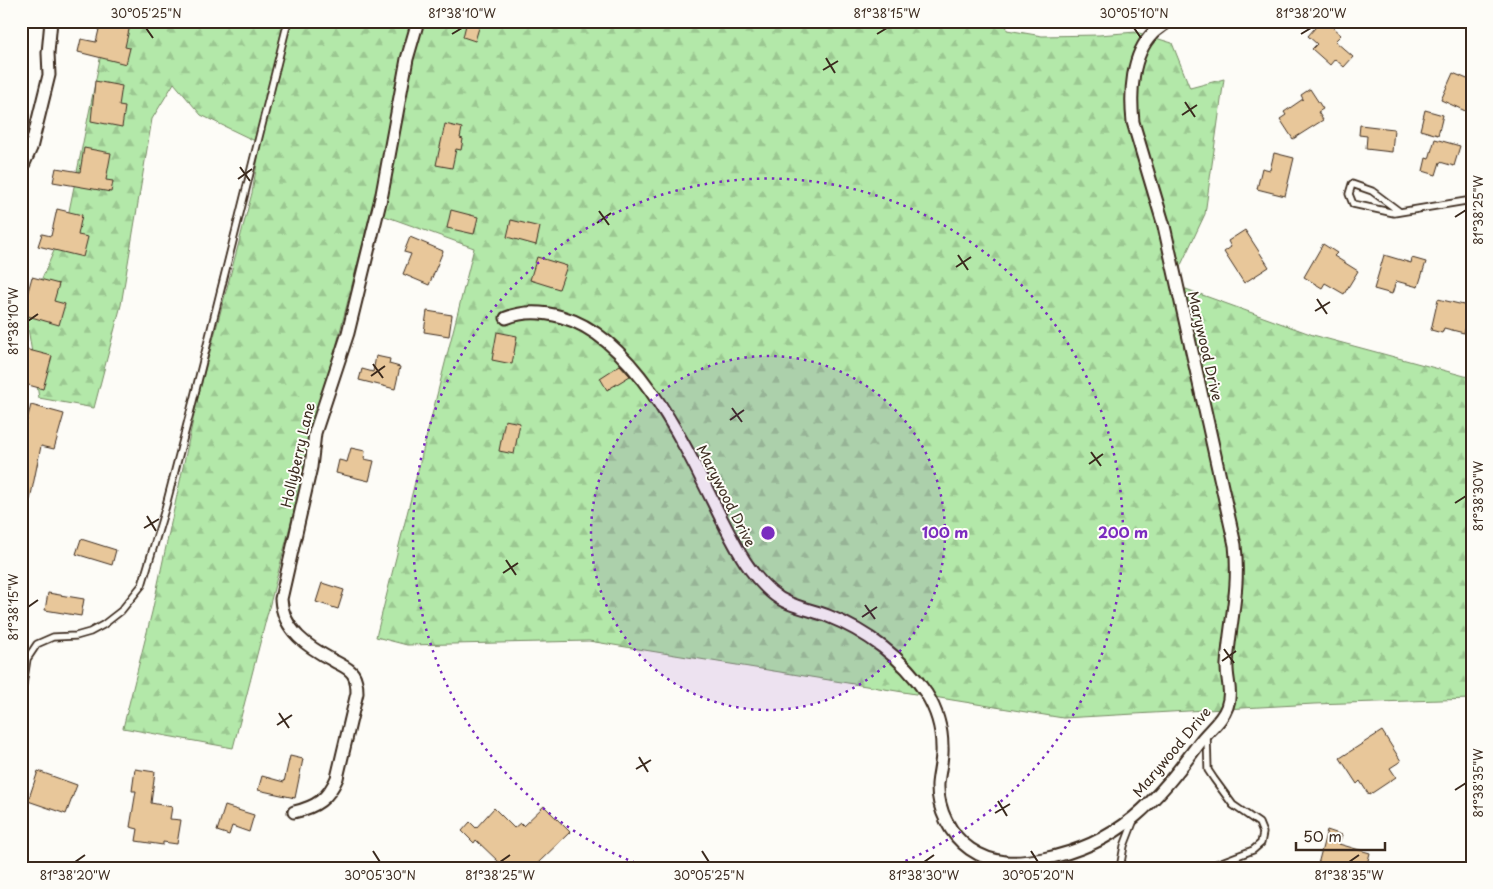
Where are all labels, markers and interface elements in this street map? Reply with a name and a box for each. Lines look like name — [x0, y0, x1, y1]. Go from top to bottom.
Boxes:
text: 30°05'25"N — [110, 4, 182, 22]
text: 81°38'10"W — [428, 4, 497, 22]
text: 81°38'15"W — [854, 4, 921, 22]
text: 30°05'10"N — [1099, 4, 1169, 22]
text: 81°38'20"W — [1276, 4, 1347, 22]
text: 81°38'25"W — [1469, 174, 1487, 245]
text: 81°38'10"W — [4, 286, 22, 355]
street label: Marywood Drive — [1183, 289, 1228, 403]
street label: Hollyberry Lane — [275, 400, 320, 510]
street label: Marywood Drive — [692, 441, 761, 550]
text: 81°38'30"W — [1469, 460, 1487, 531]
text: 100 m — [922, 520, 968, 543]
text: 200 m — [1098, 520, 1148, 543]
centre of rings — [759, 524, 777, 542]
text: 81°38'15"W — [4, 573, 22, 640]
street label: Marywood Drive — [1128, 702, 1216, 801]
text: 81°38'35"W — [1469, 748, 1487, 818]
scale bar — [1296, 819, 1384, 851]
text: 50 m — [1303, 824, 1342, 847]
text: 81°38'20"W — [40, 866, 111, 884]
text: 30°05'30"N — [344, 866, 416, 884]
text: 81°38'25"W — [465, 866, 536, 884]
text: 30°05'25"N — [673, 866, 745, 884]
text: 81°38'30"W — [889, 866, 960, 884]
text: 30°05'20"N — [1002, 866, 1074, 884]
text: 81°38'35"W — [1314, 866, 1384, 884]

